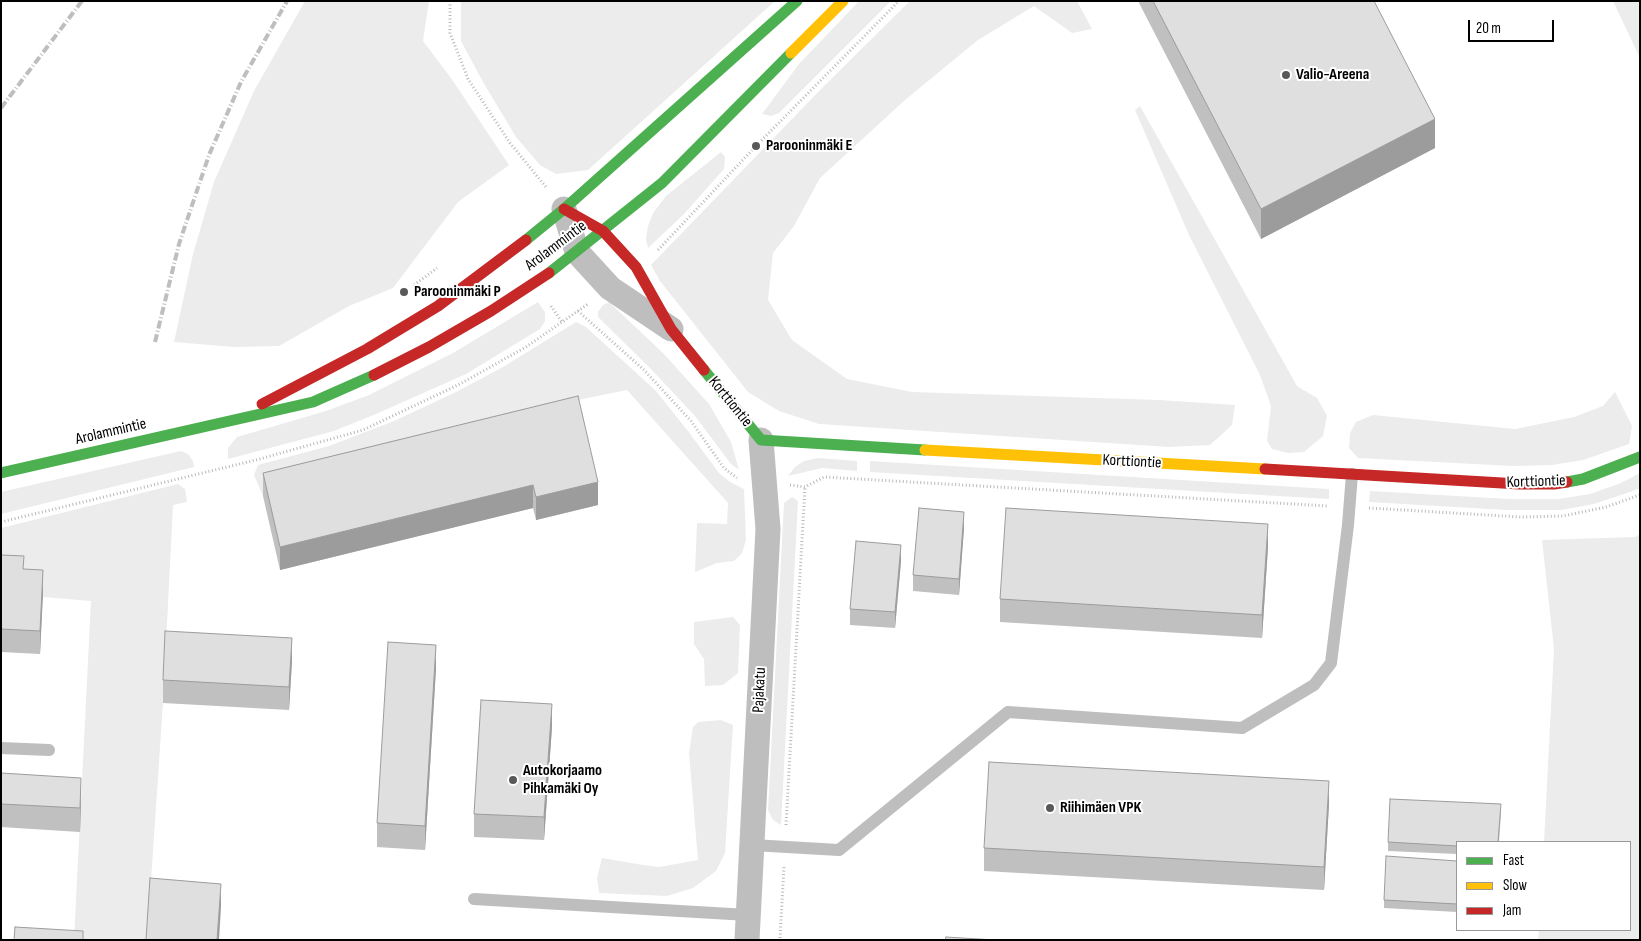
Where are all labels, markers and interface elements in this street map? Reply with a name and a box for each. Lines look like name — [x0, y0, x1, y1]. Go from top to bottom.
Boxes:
scale bar — [1471, 10, 1557, 42]
text: 20 m — [1476, 19, 1501, 38]
place label: Valio-Areena — [1296, 65, 1369, 85]
marker: Valio-Areena — [1280, 69, 1292, 81]
place label: Parooninmäki E — [766, 136, 852, 156]
marker: Parooninmäki E — [750, 140, 762, 152]
street label: Arolammintie — [521, 217, 591, 275]
place label: Parooninmäki P — [414, 282, 501, 302]
marker: Parooninmäki P — [398, 286, 410, 298]
street label: Korttiontie — [704, 373, 756, 431]
street label: Arolammintie — [74, 415, 148, 449]
street label: Korttiontie — [1102, 451, 1162, 473]
street label: Korttiontie — [1506, 471, 1566, 493]
street label: Pajakatu — [749, 667, 771, 713]
place label: Autokorjaamo Pihkamäki Oy — [523, 761, 602, 799]
marker: Autokorjaamo Pihkamäki Oy — [507, 774, 519, 786]
place label: Riihimäen VPK — [1060, 798, 1141, 818]
marker: Riihimäen VPK — [1044, 802, 1056, 814]
legend — [1456, 841, 1631, 931]
text: Fast — [1503, 851, 1524, 870]
text: Slow — [1503, 876, 1527, 895]
text: Jam — [1503, 901, 1521, 920]

